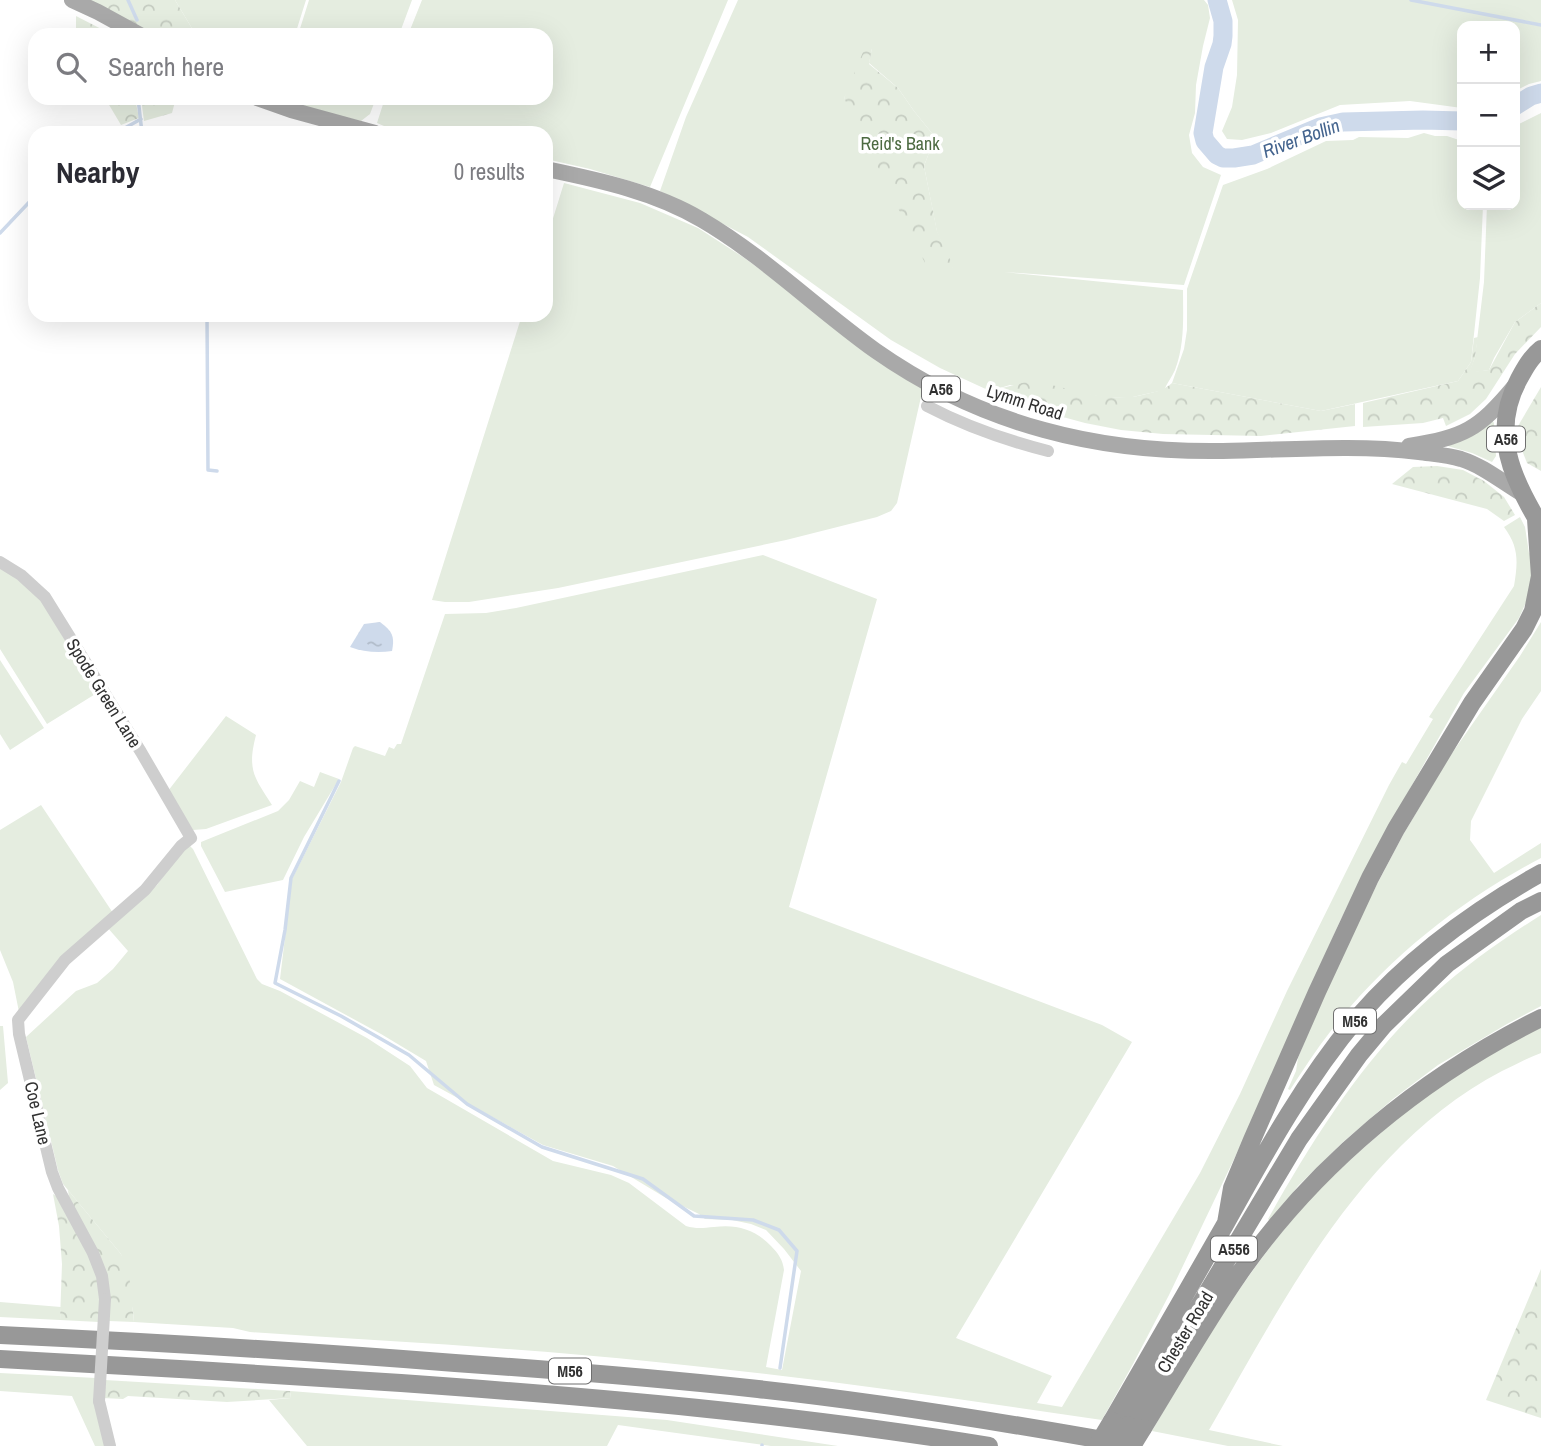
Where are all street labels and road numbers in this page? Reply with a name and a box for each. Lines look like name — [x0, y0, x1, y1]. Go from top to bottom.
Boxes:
road number: A56 — [922, 376, 960, 402]
street label: Lymm Road — [984, 378, 1066, 426]
road number: A56 — [1487, 426, 1525, 452]
street label: Spode Green Lane — [60, 633, 148, 753]
road number: M56 — [1334, 1009, 1376, 1034]
street label: Coe Lane — [19, 1079, 57, 1147]
road number: A556 — [1211, 1236, 1257, 1261]
street label: Chester Road — [1151, 1287, 1219, 1377]
road number: M56 — [549, 1358, 591, 1384]

